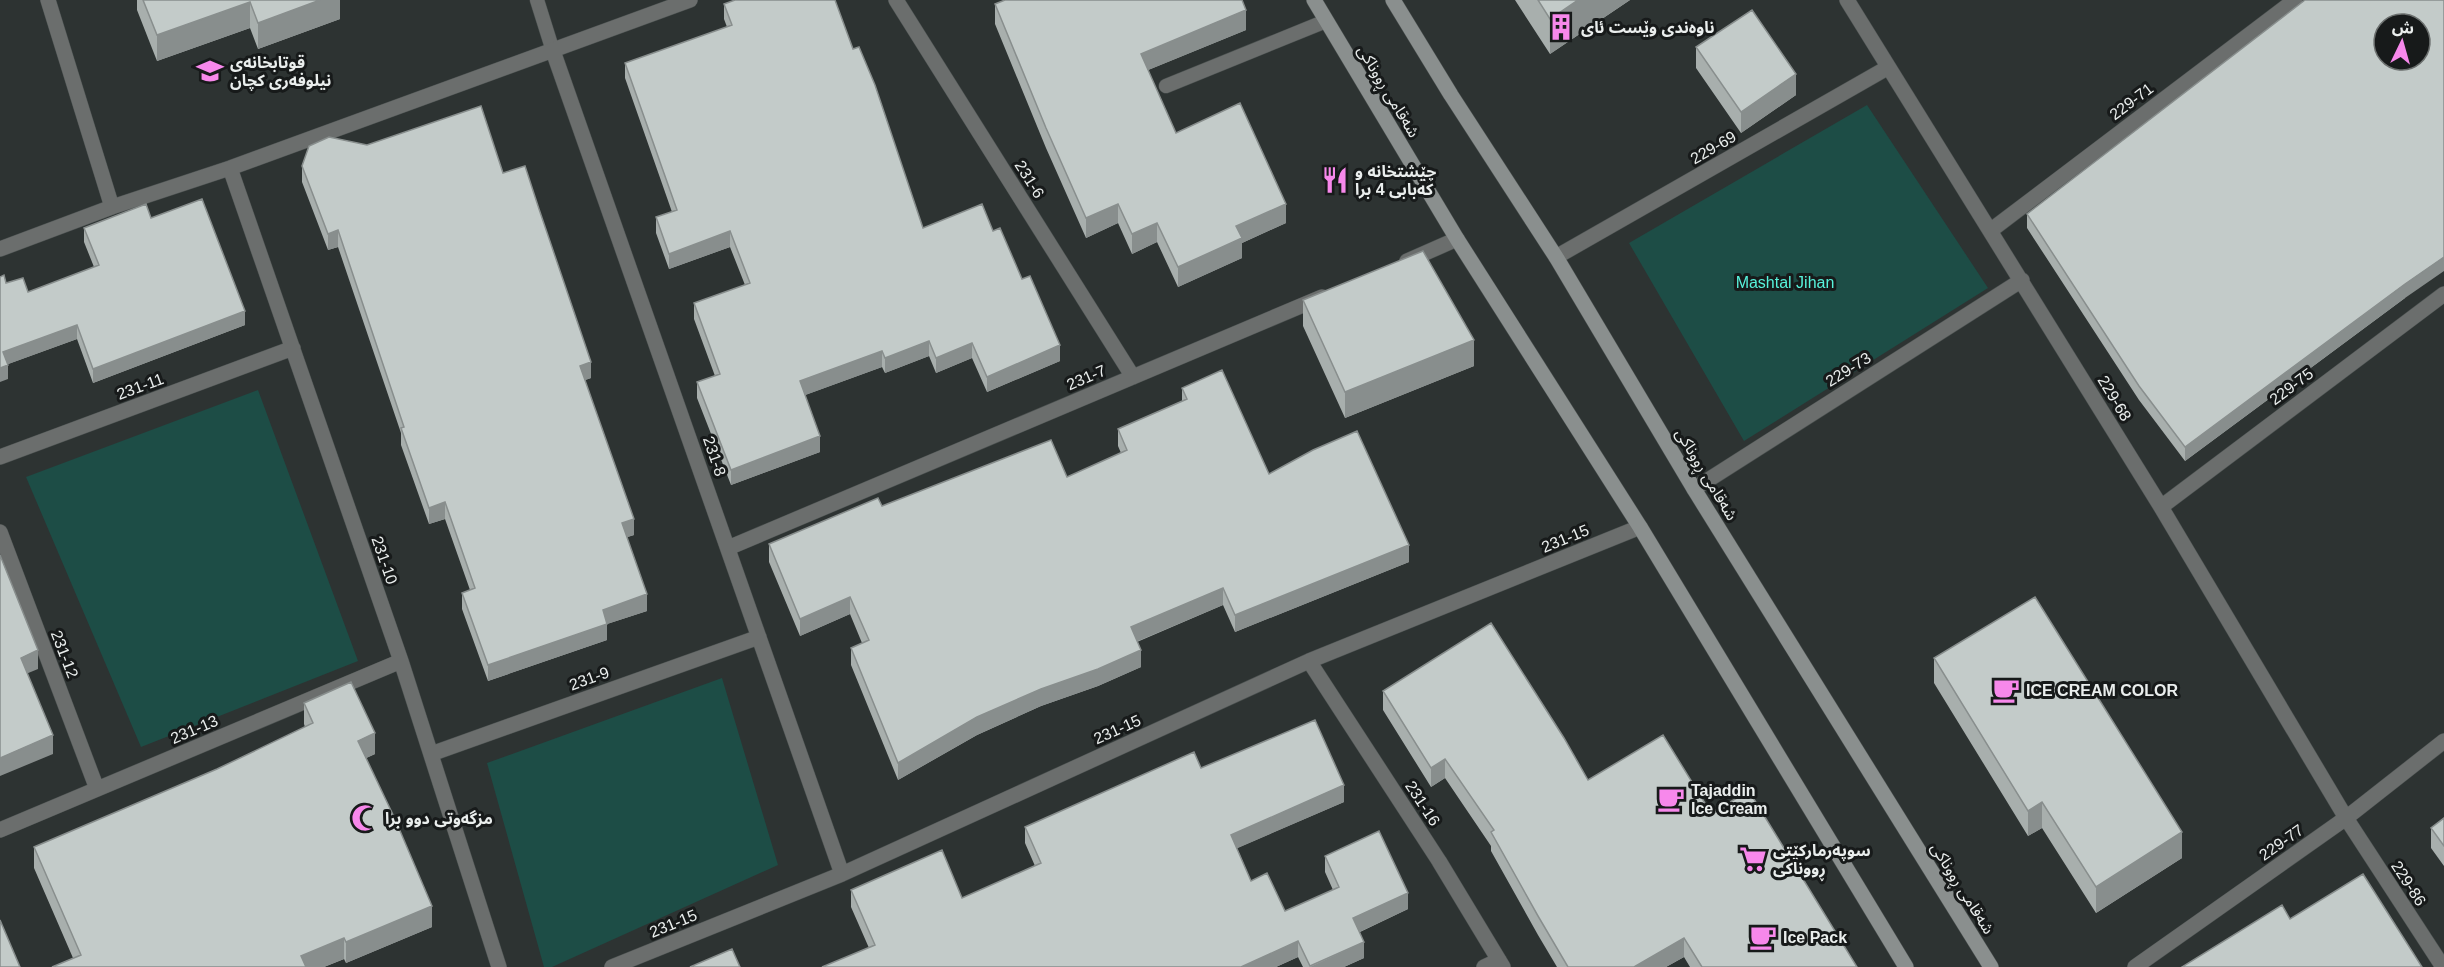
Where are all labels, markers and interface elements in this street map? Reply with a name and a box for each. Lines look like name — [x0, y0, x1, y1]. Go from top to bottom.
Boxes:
building icon: ناوەندی وێست ئای — [1546, 12, 1576, 42]
north arrow — [2372, 12, 2432, 72]
text: ش — [2392, 18, 2415, 38]
place label: ناوەندی وێست ئای — [1581, 19, 1714, 37]
street label: شەقامی ڕووناکی — [1350, 42, 1423, 143]
place label: قوتابخانەی نیلوفەری کچان — [230, 54, 331, 91]
school or university icon: قوتابخانەی نیلوفەری کچان — [195, 56, 225, 86]
street label: 229-71 — [2106, 80, 2156, 123]
street label: 229-69 — [1687, 128, 1739, 167]
street label: 231-6 — [1012, 157, 1048, 201]
place label: چێشتخانە و کەبابی 4 برا — [1355, 163, 1436, 199]
restaurant icon: چێشتخانە و کەبابی 4 برا — [1320, 165, 1350, 195]
park label: Mashtal Jihan — [1736, 274, 1834, 291]
street label: 229-73 — [1823, 349, 1874, 390]
street label: 231-7 — [1064, 362, 1108, 393]
street label: 229-75 — [2266, 365, 2316, 408]
street label: 231-11 — [114, 370, 166, 403]
street label: 229-68 — [2094, 373, 2135, 424]
street label: شەقامی ڕووناکی — [1668, 425, 1741, 526]
street label: 231-8 — [700, 434, 729, 478]
street label: 231-15 — [1539, 521, 1592, 556]
street label: 231-10 — [368, 534, 401, 587]
street label: 231-12 — [48, 628, 81, 681]
street label: 231-9 — [567, 663, 611, 693]
cafe icon: ICE CREAM COLOR — [1991, 675, 2021, 705]
place label: ICE CREAM COLOR — [2026, 682, 2178, 699]
street label: 231-13 — [168, 712, 221, 747]
street label: 231-15 — [1091, 712, 1144, 747]
street label: 231-16 — [1402, 778, 1443, 829]
place label: Tajaddin Ice Cream — [1691, 782, 1768, 817]
cafe icon: Tajaddin Ice Cream — [1656, 784, 1686, 814]
mosque icon: مزگەوتی دوو برا — [350, 803, 380, 833]
place label: مزگەوتی دوو برا — [385, 810, 493, 828]
street label: 229-77 — [2256, 821, 2307, 864]
street label: شەقامی ڕووناکی — [1923, 840, 1997, 940]
place label: سوپەرمارکێتی ڕووناکی — [1773, 842, 1871, 882]
supermarket icon: سوپەرمارکێتی ڕووناکی — [1738, 844, 1768, 874]
street label: 229-86 — [2388, 858, 2429, 909]
street label: 231-15 — [647, 906, 700, 941]
cafe icon: Ice Pack — [1748, 922, 1778, 952]
place label: Ice Pack — [1783, 929, 1847, 946]

